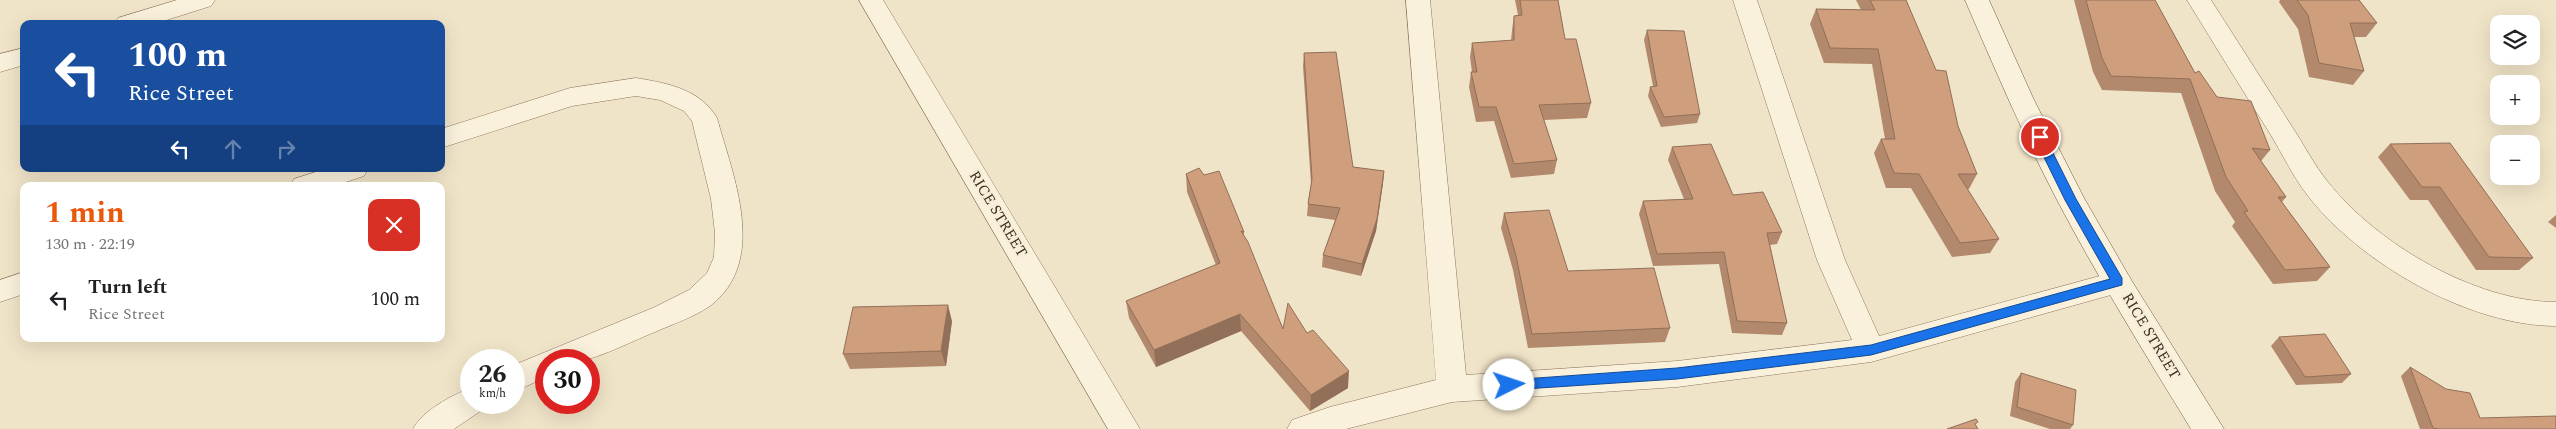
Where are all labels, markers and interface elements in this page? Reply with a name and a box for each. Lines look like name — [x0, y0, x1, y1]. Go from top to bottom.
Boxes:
map controls — [2490, 15, 2540, 185]
button: layers — [2490, 15, 2540, 65]
text: 100 m — [128, 29, 227, 82]
icon: left — [45, 40, 110, 105]
button: + — [2490, 75, 2540, 125]
text: Rice Street — [128, 77, 234, 110]
pin — [2019, 116, 2061, 158]
icon: arrive — [2026, 123, 2054, 151]
icon: left — [166, 135, 194, 163]
icon: ahead — [219, 135, 247, 163]
icon: right — [272, 135, 300, 163]
button: − — [2490, 135, 2540, 185]
street label: RICE STREET — [963, 166, 1033, 262]
text: 1 min — [45, 190, 125, 236]
button: close — [368, 199, 420, 251]
text: 130 m · 22:19 — [45, 232, 135, 256]
text: Turn left — [88, 273, 167, 302]
text: 100 m — [370, 285, 420, 314]
icon: left — [45, 286, 73, 314]
street label: RICE STREET — [2116, 288, 2186, 384]
text: Rice Street — [88, 302, 165, 326]
speed limit sign: 30 — [535, 349, 600, 414]
text: 26 — [478, 356, 507, 394]
position arrow — [1482, 358, 1534, 410]
text: km/h — [479, 384, 506, 403]

